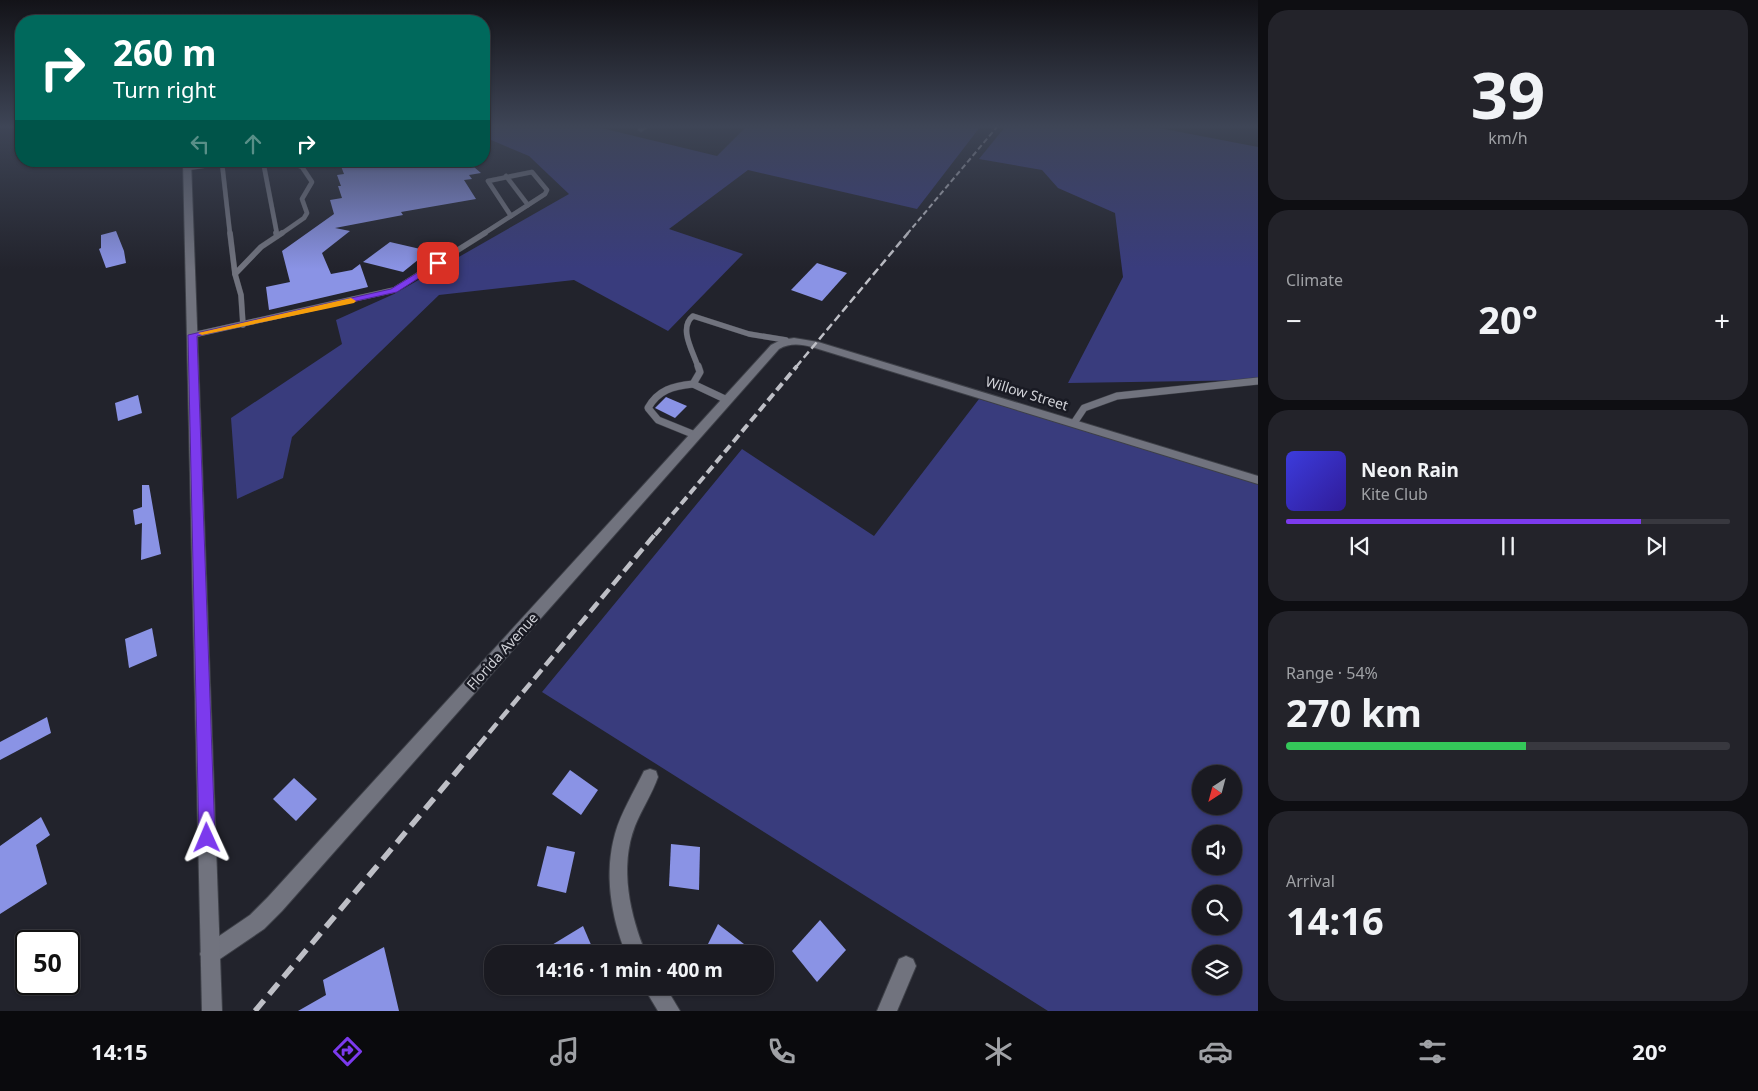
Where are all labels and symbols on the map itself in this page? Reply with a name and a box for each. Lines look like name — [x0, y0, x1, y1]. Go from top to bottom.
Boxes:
pin — [417, 242, 459, 284]
street label: Willow Street — [983, 371, 1071, 415]
street label: Florida Avenue — [462, 608, 542, 694]
north arrow — [1192, 765, 1242, 815]
position arrow — [180, 811, 232, 863]
speed limit sign: 50 — [15, 930, 80, 995]

